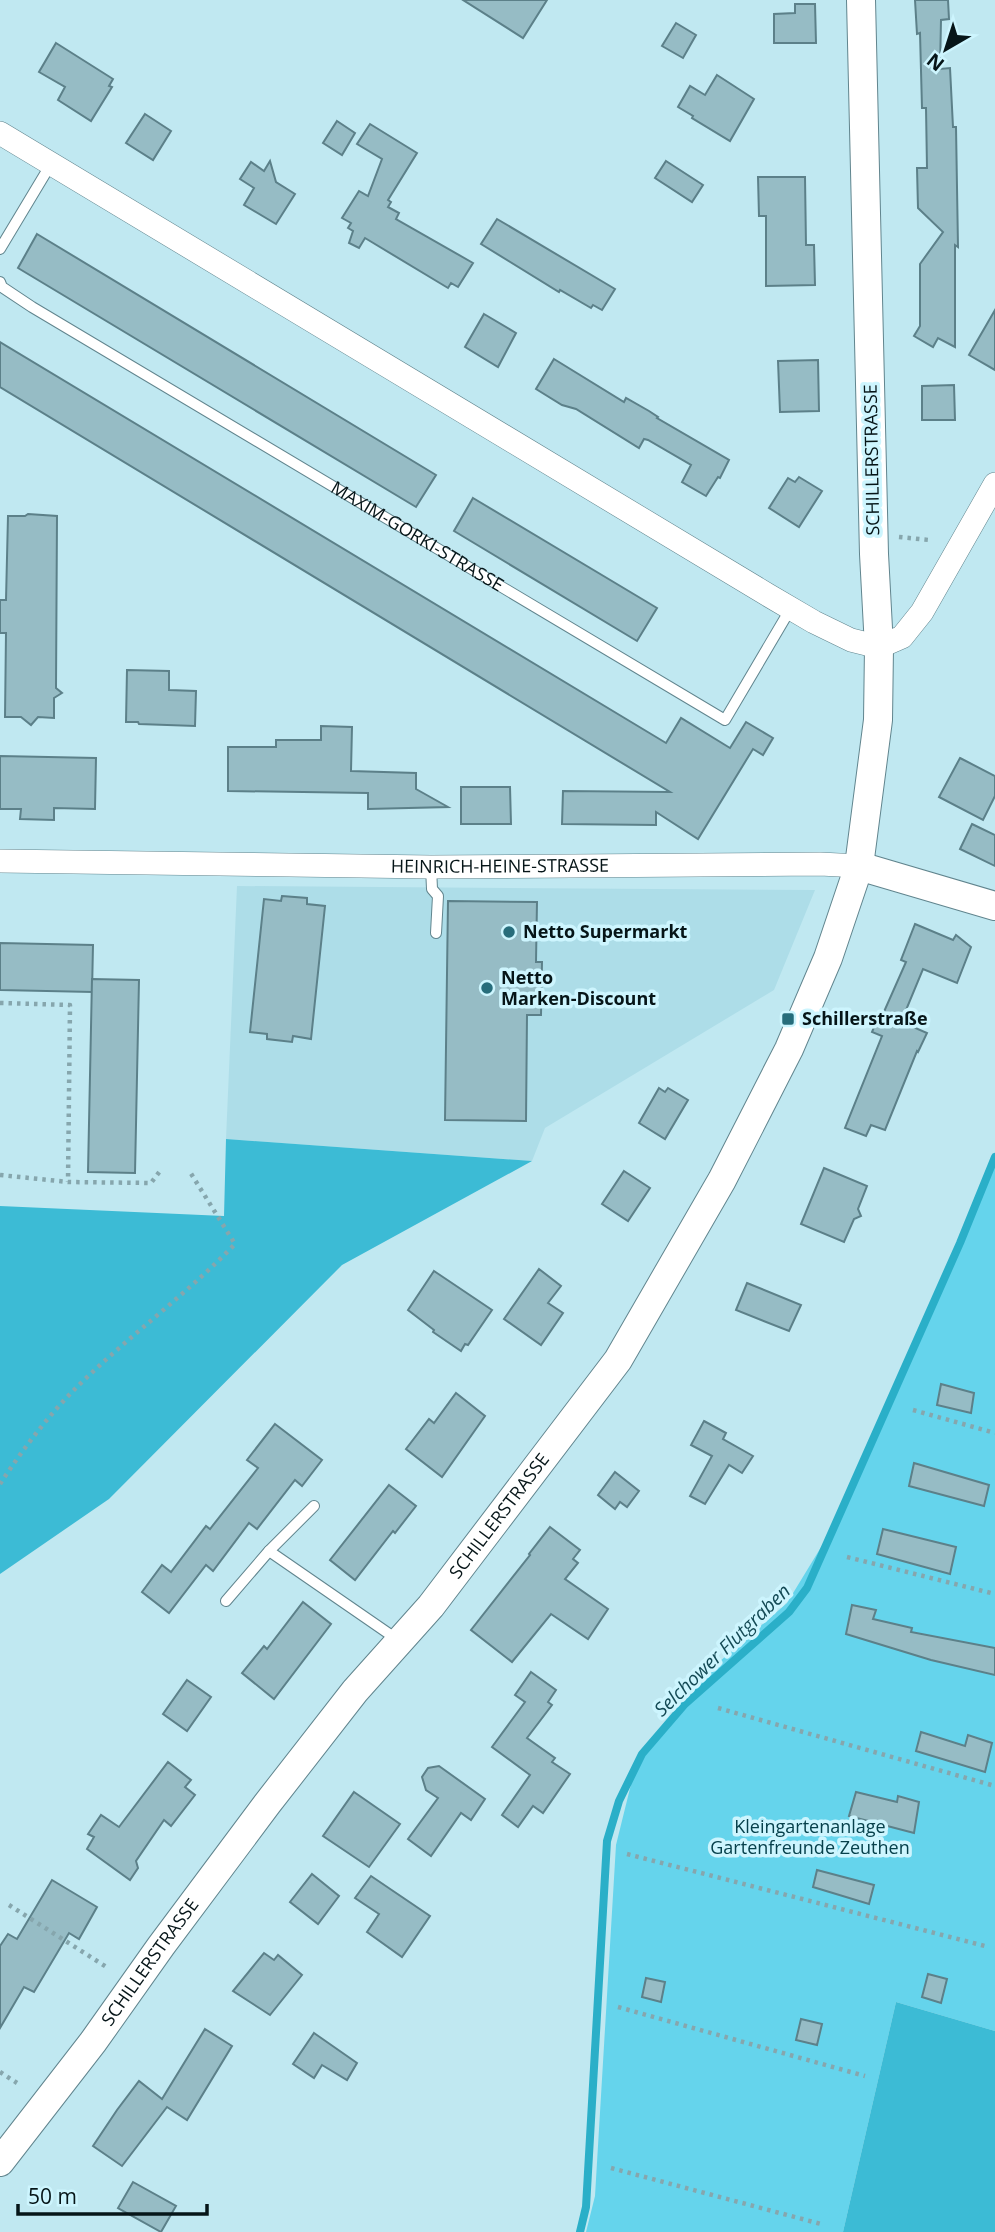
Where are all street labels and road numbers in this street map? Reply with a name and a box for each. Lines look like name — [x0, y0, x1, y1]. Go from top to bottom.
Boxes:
street label: SCHILLERSTRASSE — [858, 384, 884, 536]
street label: MAXIM-GORKI-STRASSE — [327, 475, 509, 597]
street label: HEINRICH-HEINE-STRASSE — [391, 853, 609, 878]
street label: SCHILLERSTRASSE — [443, 1448, 554, 1583]
street label: SCHILLERSTRASSE — [95, 1893, 203, 2030]

